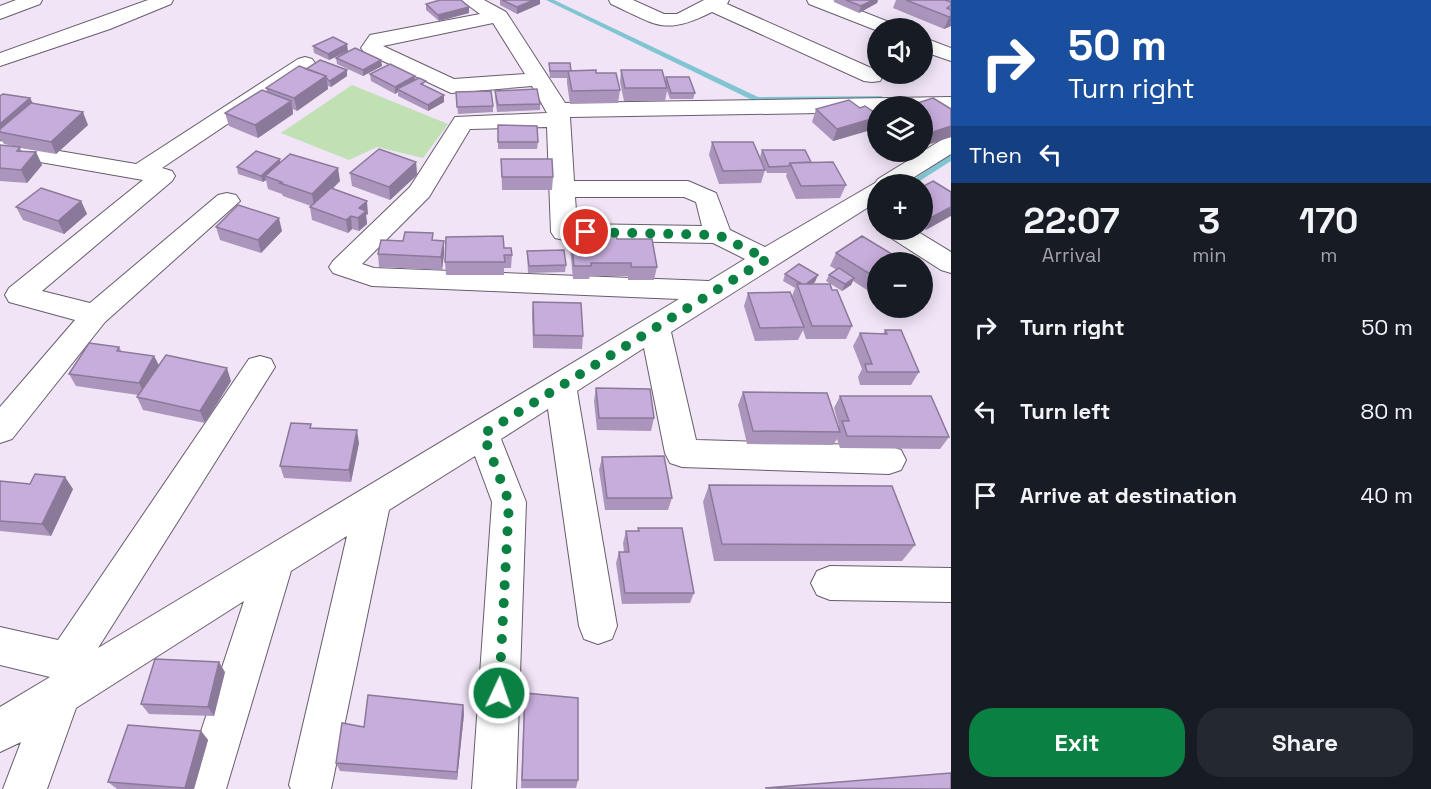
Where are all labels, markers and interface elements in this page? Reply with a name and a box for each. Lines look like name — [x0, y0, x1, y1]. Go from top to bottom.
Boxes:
map controls — [867, 18, 933, 318]
button: sound — [867, 18, 933, 84]
text: 50 m — [1068, 19, 1167, 72]
icon: right — [969, 24, 1047, 102]
text: Turn right — [1068, 71, 1195, 106]
button: layers — [867, 96, 933, 162]
icon: left — [1034, 138, 1067, 171]
text: Then — [969, 141, 1022, 169]
button: + — [867, 174, 933, 240]
text: 22:07 — [1024, 198, 1120, 244]
text: 3 — [1198, 198, 1220, 244]
text: 170 — [1299, 198, 1358, 244]
pin — [560, 206, 611, 257]
icon: arrive — [569, 215, 602, 248]
text: Arrival — [1042, 242, 1101, 268]
text: min — [1192, 242, 1227, 268]
text: m — [1320, 242, 1337, 268]
button: − — [867, 252, 933, 318]
icon: right — [969, 311, 1002, 344]
text: Turn right — [1020, 313, 1125, 341]
text: 50 m — [1361, 313, 1413, 341]
icon: left — [969, 395, 1002, 428]
text: Turn left — [1020, 397, 1110, 425]
text: 80 m — [1361, 397, 1413, 425]
icon: arrive — [969, 479, 1002, 512]
text: Arrive at destination — [1020, 481, 1237, 509]
text: 40 m — [1361, 481, 1413, 509]
position arrow — [467, 661, 531, 725]
button: Exit — [969, 708, 1185, 777]
button: Share — [1197, 708, 1413, 777]

